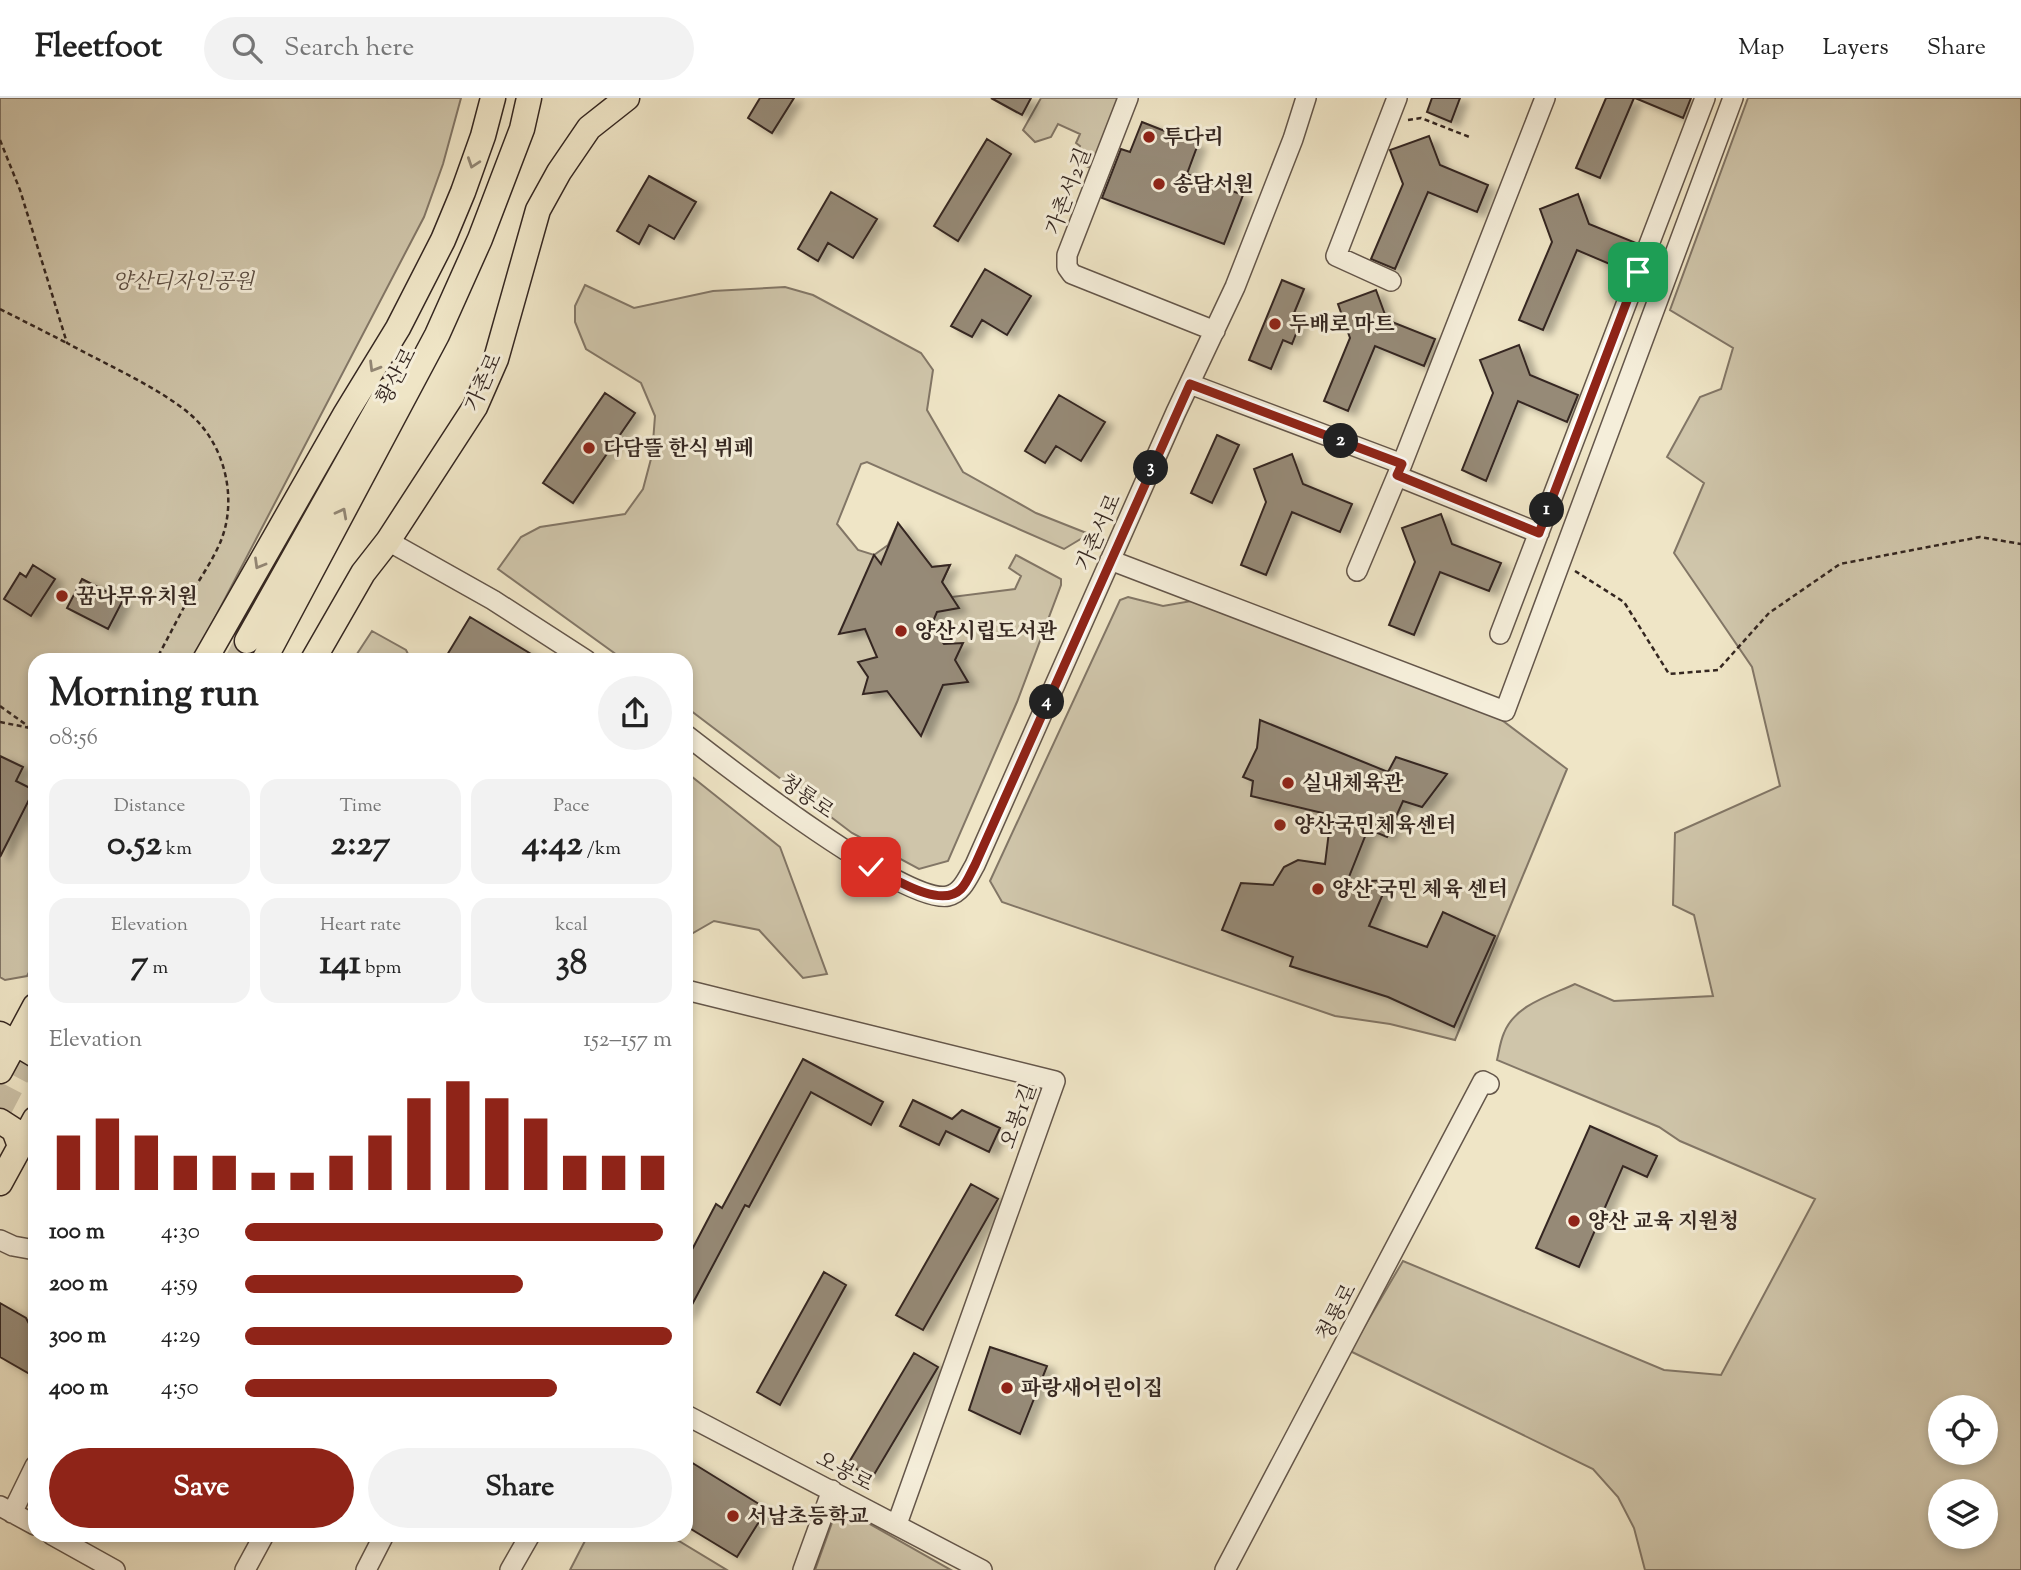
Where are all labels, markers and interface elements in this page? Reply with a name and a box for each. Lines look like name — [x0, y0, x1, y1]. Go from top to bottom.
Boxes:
search box — [204, 17, 694, 80]
text: Fleetfoot — [35, 24, 162, 72]
icon: search — [228, 29, 266, 67]
text: Search here — [284, 30, 414, 67]
text: Map — [1738, 31, 1784, 65]
text: Layers — [1822, 31, 1889, 65]
text: Share — [1927, 31, 1986, 65]
place label: 투다리 — [1163, 124, 1224, 154]
marker: 투다리 — [1141, 129, 1157, 145]
street label: 가촌서2길 — [1040, 144, 1100, 240]
one-way arrow — [467, 157, 481, 169]
place label: 송담서원 — [1173, 171, 1254, 201]
marker: 송담서원 — [1151, 176, 1167, 192]
pin — [1608, 242, 1668, 302]
icon: arrive — [1619, 253, 1657, 291]
park label: 양산디자인공원 — [112, 268, 256, 298]
place label: 두배로 마트 — [1289, 311, 1395, 341]
marker: 두배로 마트 — [1267, 316, 1283, 332]
street label: 황산로 — [370, 343, 425, 411]
street label: 가촌로 — [459, 349, 511, 417]
one-way arrow — [369, 360, 382, 373]
pin: 2 — [1324, 424, 1358, 458]
text: 2 — [1336, 427, 1345, 454]
place label: 다담뜰 한식 뷔페 — [603, 435, 754, 465]
marker: 다담뜰 한식 뷔페 — [581, 440, 597, 456]
pin: 3 — [1134, 450, 1168, 486]
text: 3 — [1147, 454, 1154, 481]
street label: 가촌서로 — [1070, 490, 1130, 576]
pin: 1 — [1530, 492, 1564, 528]
text: 1 — [1543, 496, 1550, 523]
one-way arrow — [334, 508, 347, 520]
one-way arrow — [254, 556, 267, 569]
place label: 꿈나무유치원 — [76, 583, 198, 613]
marker: 꿈나무유치원 — [54, 588, 70, 604]
place label: 양산시립도서관 — [915, 618, 1058, 648]
marker: 양산시립도서관 — [893, 623, 909, 639]
text: Morning run — [49, 669, 259, 723]
button: share — [598, 676, 672, 750]
pin: 4 — [1030, 684, 1064, 720]
text: 4 — [1042, 688, 1051, 715]
text: 08:56 — [49, 722, 98, 755]
street label: 청룡로 — [772, 768, 839, 827]
place label: 실내체육관 — [1302, 770, 1404, 800]
marker: 실내체육관 — [1280, 775, 1296, 791]
text: Distance — [114, 793, 185, 820]
text: Time — [339, 793, 382, 820]
text: Pace — [553, 793, 590, 820]
place label: 양산국민체육센터 — [1294, 812, 1456, 842]
marker: 양산국민체육센터 — [1272, 817, 1288, 833]
text: 0.52 — [107, 820, 162, 871]
text: 2:27 — [331, 820, 390, 871]
text: 4:42 — [522, 820, 583, 871]
text: km — [162, 836, 192, 863]
text: /km — [583, 836, 621, 863]
pin — [841, 837, 901, 897]
icon: check — [852, 848, 890, 886]
place label: 양산 국민 체육 센터 — [1332, 876, 1508, 906]
marker: 양산 국민 체육 센터 — [1310, 881, 1326, 897]
text: Elevation — [111, 912, 188, 939]
text: Heart rate — [320, 912, 401, 939]
text: kcal — [555, 912, 588, 939]
text: 7 — [131, 939, 148, 990]
text: 141 — [320, 939, 361, 990]
text: 38 — [556, 939, 587, 990]
text: m — [148, 955, 168, 982]
text: bpm — [361, 955, 401, 982]
text: Elevation — [49, 1024, 142, 1057]
text: 152–157 m — [583, 1024, 672, 1057]
street label: 오봉1길 — [994, 1080, 1046, 1154]
place label: 양산 교육 지원청 — [1588, 1208, 1739, 1238]
marker: 양산 교육 지원청 — [1566, 1213, 1582, 1229]
text: 100 m — [49, 1216, 105, 1249]
text: 4:30 — [161, 1216, 200, 1249]
text: 200 m — [49, 1268, 108, 1301]
text: 4:59 — [161, 1268, 198, 1301]
street label: 청룡로 — [1310, 1279, 1365, 1347]
text: 300 m — [49, 1320, 106, 1353]
text: 4:29 — [161, 1320, 201, 1353]
text: 400 m — [49, 1372, 109, 1405]
text: 4:50 — [161, 1372, 199, 1405]
place label: 파랑새어린이집 — [1021, 1375, 1163, 1405]
marker: 파랑새어린이집 — [999, 1380, 1015, 1396]
map controls — [1928, 1395, 1998, 1549]
button: locate — [1928, 1395, 1998, 1465]
street label: 오봉로 — [810, 1445, 878, 1500]
button: Save — [49, 1448, 354, 1528]
button: Share — [368, 1448, 672, 1528]
button: layers — [1928, 1479, 1998, 1549]
place label: 서남초등학교 — [747, 1503, 869, 1533]
marker: 서남초등학교 — [725, 1508, 741, 1524]

